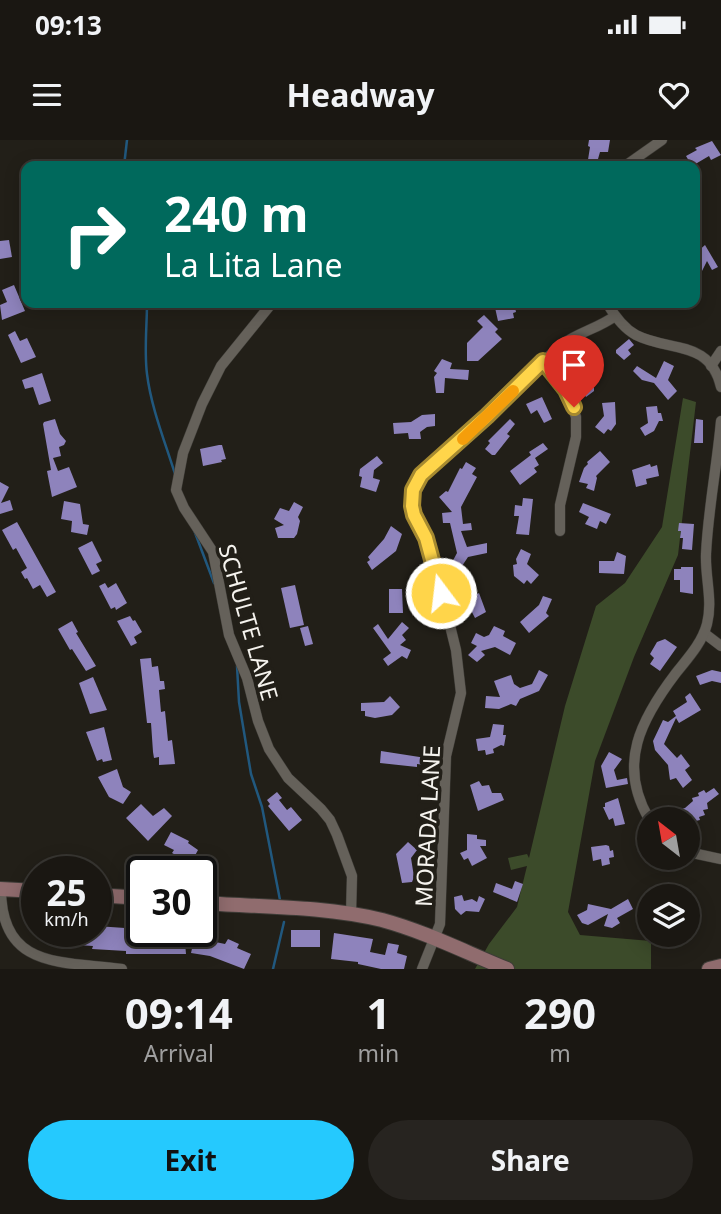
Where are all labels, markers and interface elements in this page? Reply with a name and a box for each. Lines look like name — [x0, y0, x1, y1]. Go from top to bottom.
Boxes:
text: 09:13 — [35, 7, 102, 43]
text: Headway — [287, 73, 434, 116]
icon: menu — [28, 76, 66, 114]
icon: heart — [655, 76, 693, 114]
text: 240 m — [164, 180, 309, 246]
icon: right — [49, 189, 140, 280]
text: La Lita Lane — [164, 243, 342, 286]
pin — [544, 335, 604, 407]
icon: arrive — [555, 346, 593, 384]
street label: SCHULTE LANE — [211, 540, 287, 704]
position arrow — [404, 556, 478, 630]
street label: MORADA LANE — [407, 744, 447, 908]
north arrow — [637, 807, 700, 870]
map controls — [637, 807, 700, 947]
speed limit sign: 30 — [126, 856, 217, 947]
text: 25 — [46, 869, 87, 916]
button: layers — [637, 884, 700, 947]
text: km/h — [44, 907, 89, 931]
text: 09:14 — [125, 984, 233, 1041]
text: 1 — [366, 984, 390, 1041]
text: 290 — [524, 984, 596, 1041]
text: Arrival — [144, 1037, 214, 1069]
text: min — [358, 1037, 399, 1069]
text: m — [549, 1037, 571, 1069]
button: Exit — [28, 1120, 354, 1200]
button: Share — [368, 1120, 693, 1200]

